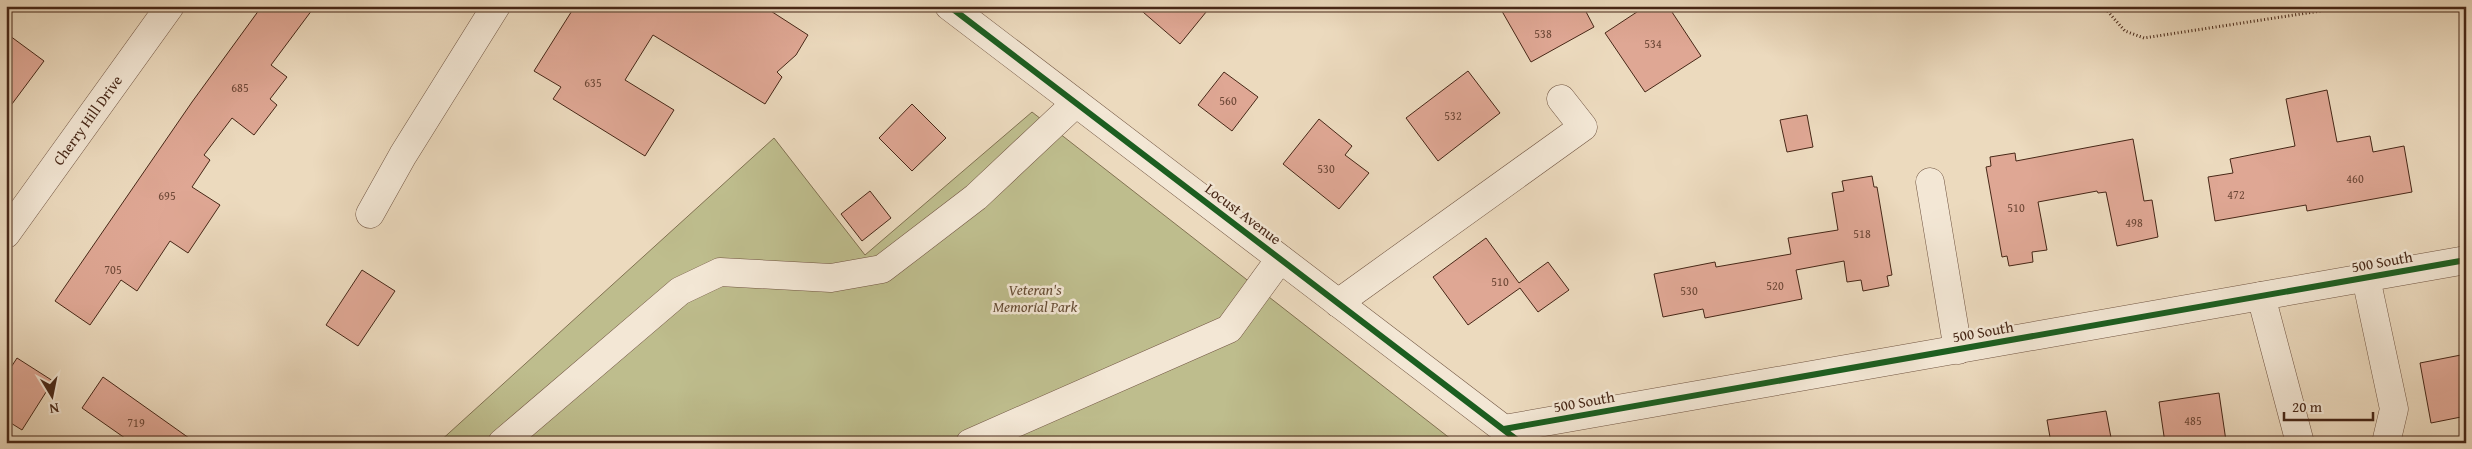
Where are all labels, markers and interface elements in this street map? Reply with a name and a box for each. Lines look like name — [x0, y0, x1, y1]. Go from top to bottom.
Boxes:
house number: 538 — [1534, 25, 1552, 42]
house number: 534 — [1644, 35, 1662, 52]
street label: Cherry Hill Drive — [48, 71, 127, 169]
house number: 635 — [584, 74, 602, 91]
house number: 685 — [231, 79, 249, 96]
house number: 560 — [1219, 92, 1237, 109]
house number: 532 — [1444, 107, 1462, 124]
house number: 530 — [1317, 160, 1335, 177]
house number: 460 — [2346, 170, 2364, 187]
street label: Locust Avenue — [1201, 178, 1286, 249]
house number: 472 — [2227, 186, 2245, 203]
house number: 695 — [158, 187, 176, 204]
house number: 510 — [2007, 199, 2025, 216]
house number: 498 — [2125, 214, 2143, 231]
house number: 518 — [1853, 225, 1871, 242]
street label: 500 South — [2350, 246, 2415, 277]
house number: 705 — [104, 261, 122, 278]
house number: 510 — [1491, 273, 1509, 290]
house number: 520 — [1766, 277, 1784, 294]
park label: Veteran's Memorial Park — [993, 279, 1077, 317]
house number: 530 — [1680, 282, 1698, 299]
street label: 500 South — [1951, 316, 2016, 347]
north arrow — [28, 372, 78, 422]
street label: 500 South — [1552, 386, 1617, 417]
scale bar — [2284, 389, 2373, 421]
text: 20 m — [2292, 396, 2323, 417]
text: N — [47, 398, 61, 420]
house number: 485 — [2184, 412, 2202, 429]
house number: 719 — [127, 414, 145, 431]

